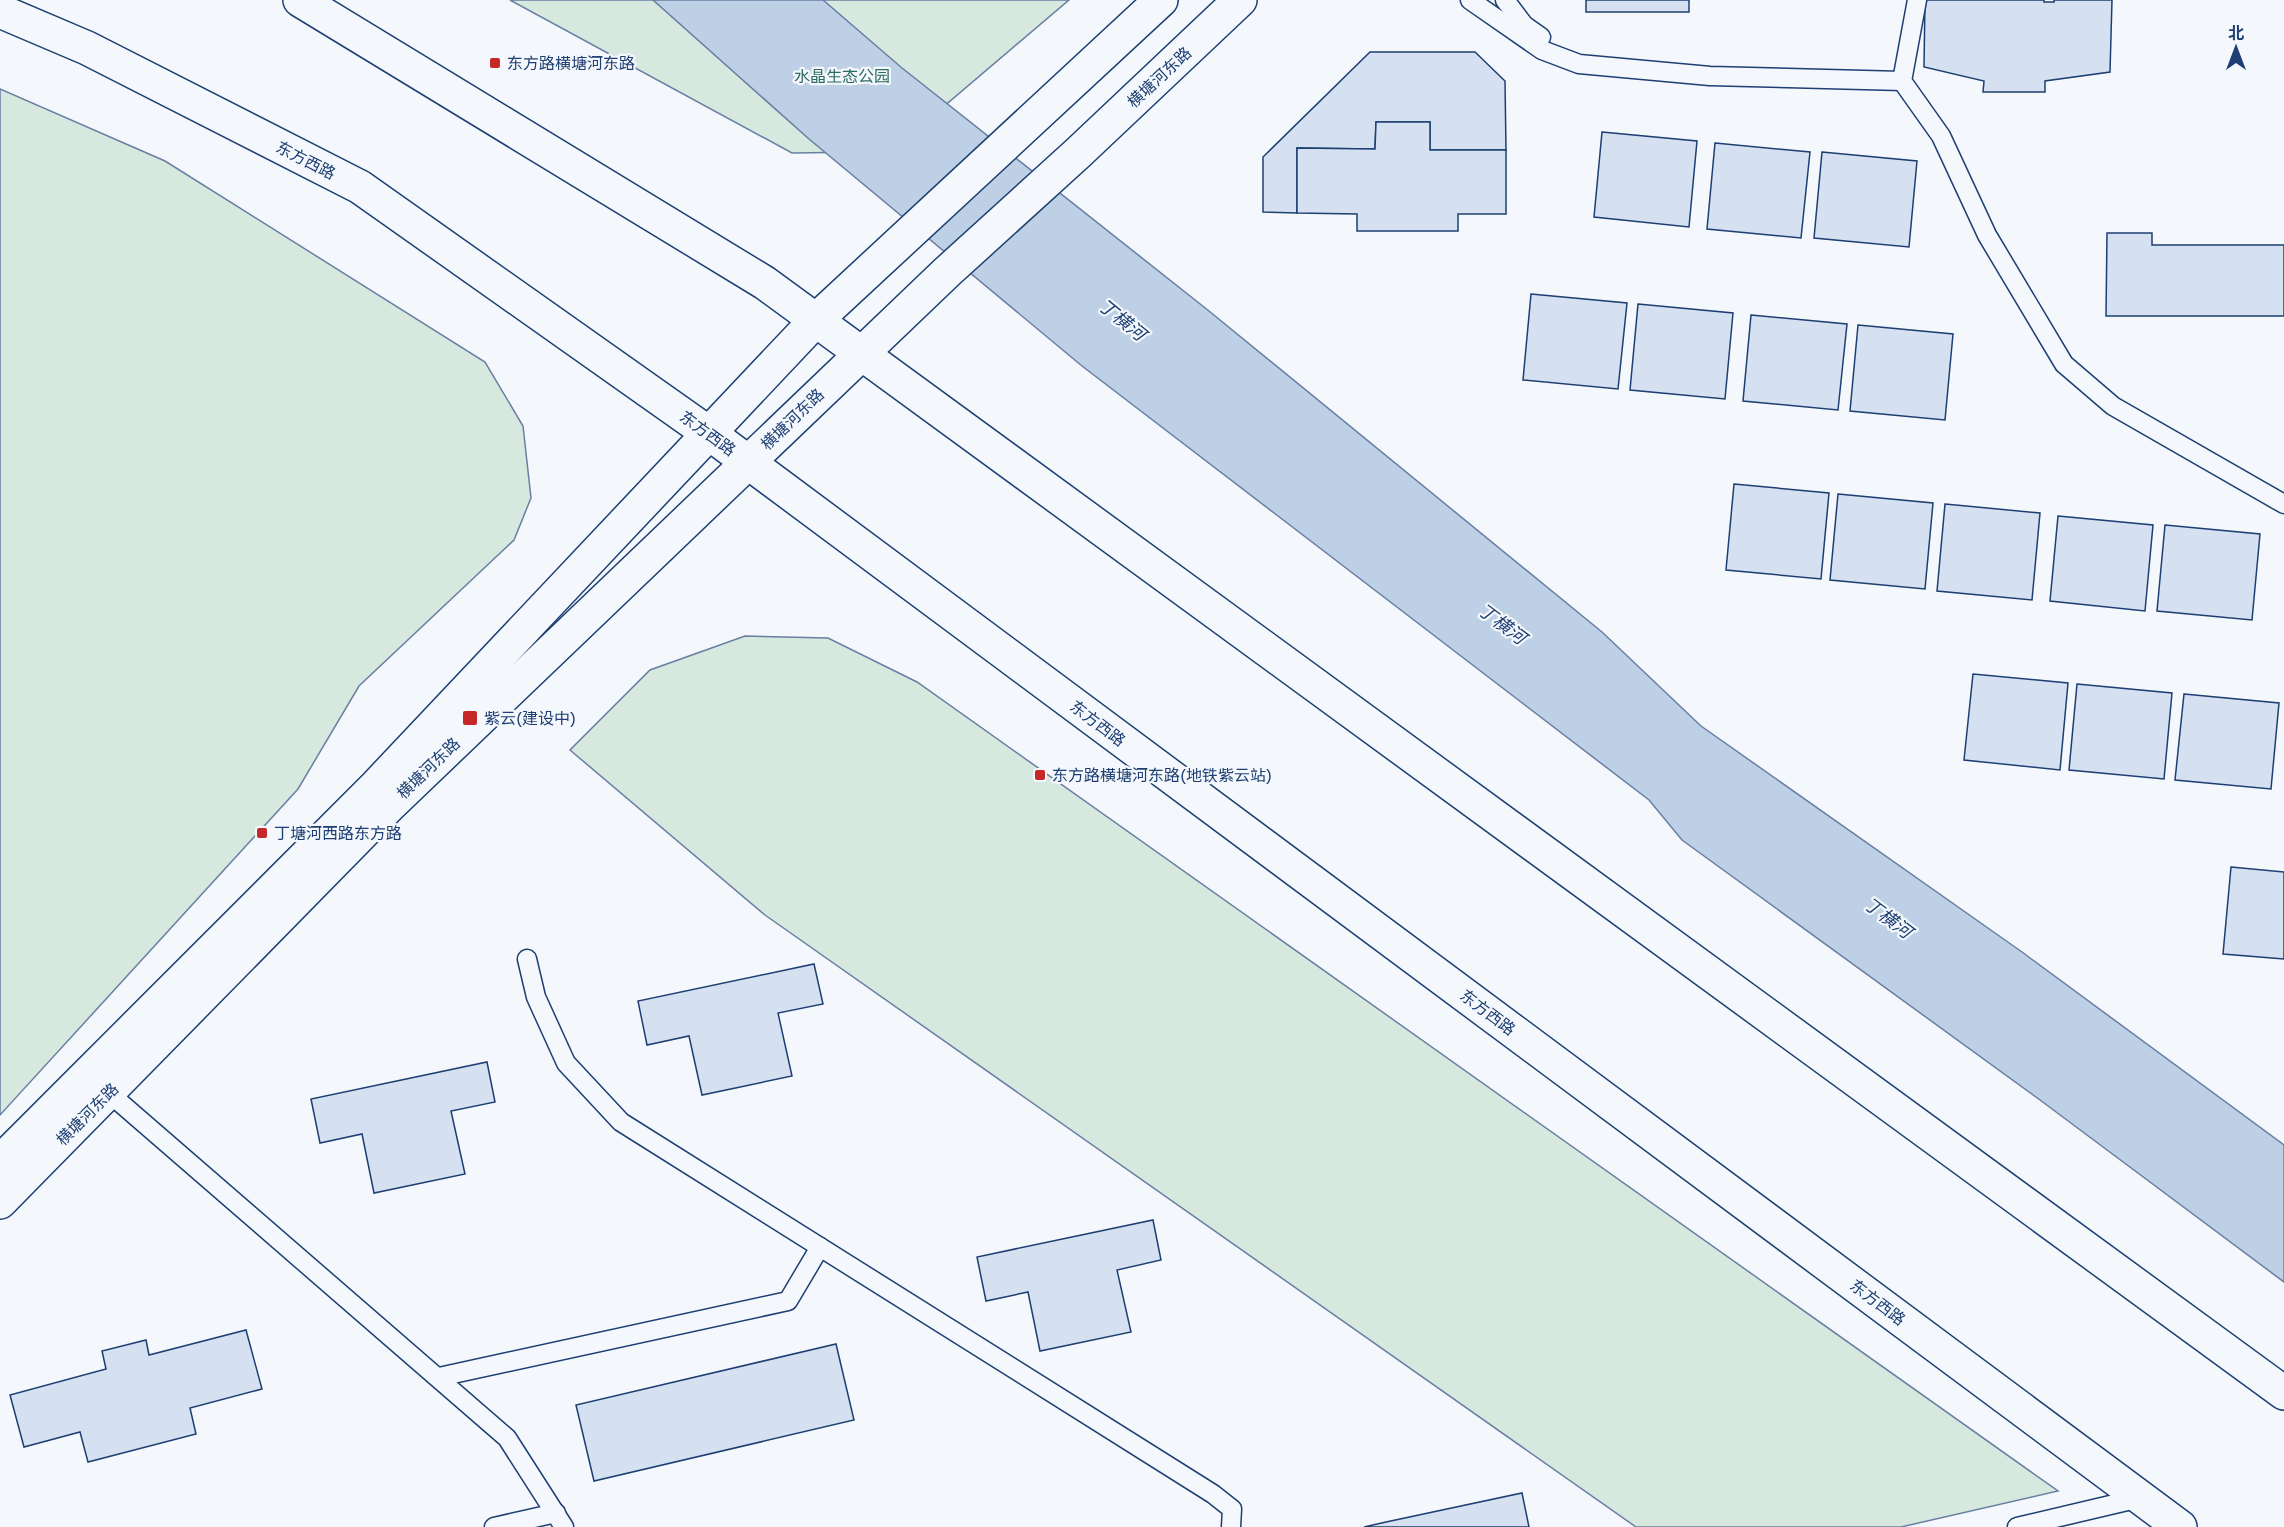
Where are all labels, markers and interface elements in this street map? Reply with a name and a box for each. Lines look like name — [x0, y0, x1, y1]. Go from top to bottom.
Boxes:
north arrow — [2206, 18, 2266, 78]
text: 北 — [2228, 23, 2244, 43]
street label: 横塘河东路 — [1123, 42, 1195, 112]
place label: 东方路横塘河东路 — [507, 53, 635, 73]
marker: 东方路横塘河东路 — [488, 56, 502, 70]
park label: 水晶生态公园 — [794, 66, 890, 86]
street label: 东方西路 — [273, 137, 339, 183]
water label: 丁横河 — [1095, 294, 1153, 347]
street label: 横塘河东路 — [756, 384, 828, 454]
street label: 东方西路 — [676, 406, 740, 460]
water label: 丁横河 — [1474, 598, 1533, 650]
street label: 东方西路 — [1066, 696, 1130, 750]
place label: 紫云(建设中) — [484, 708, 576, 728]
marker: 紫云(建设中) — [461, 709, 479, 727]
street label: 横塘河东路 — [392, 733, 464, 803]
place label: 东方路横塘河东路(地铁紫云站) — [1052, 765, 1272, 785]
marker: 东方路横塘河东路(地铁紫云站) — [1033, 768, 1047, 782]
place label: 丁塘河西路东方路 — [274, 823, 402, 843]
marker: 丁塘河西路东方路 — [255, 826, 269, 840]
water label: 丁横河 — [1860, 892, 1919, 944]
street label: 东方西路 — [1456, 985, 1520, 1039]
street label: 横塘河东路 — [52, 1079, 122, 1149]
street label: 东方西路 — [1846, 1275, 1910, 1329]

